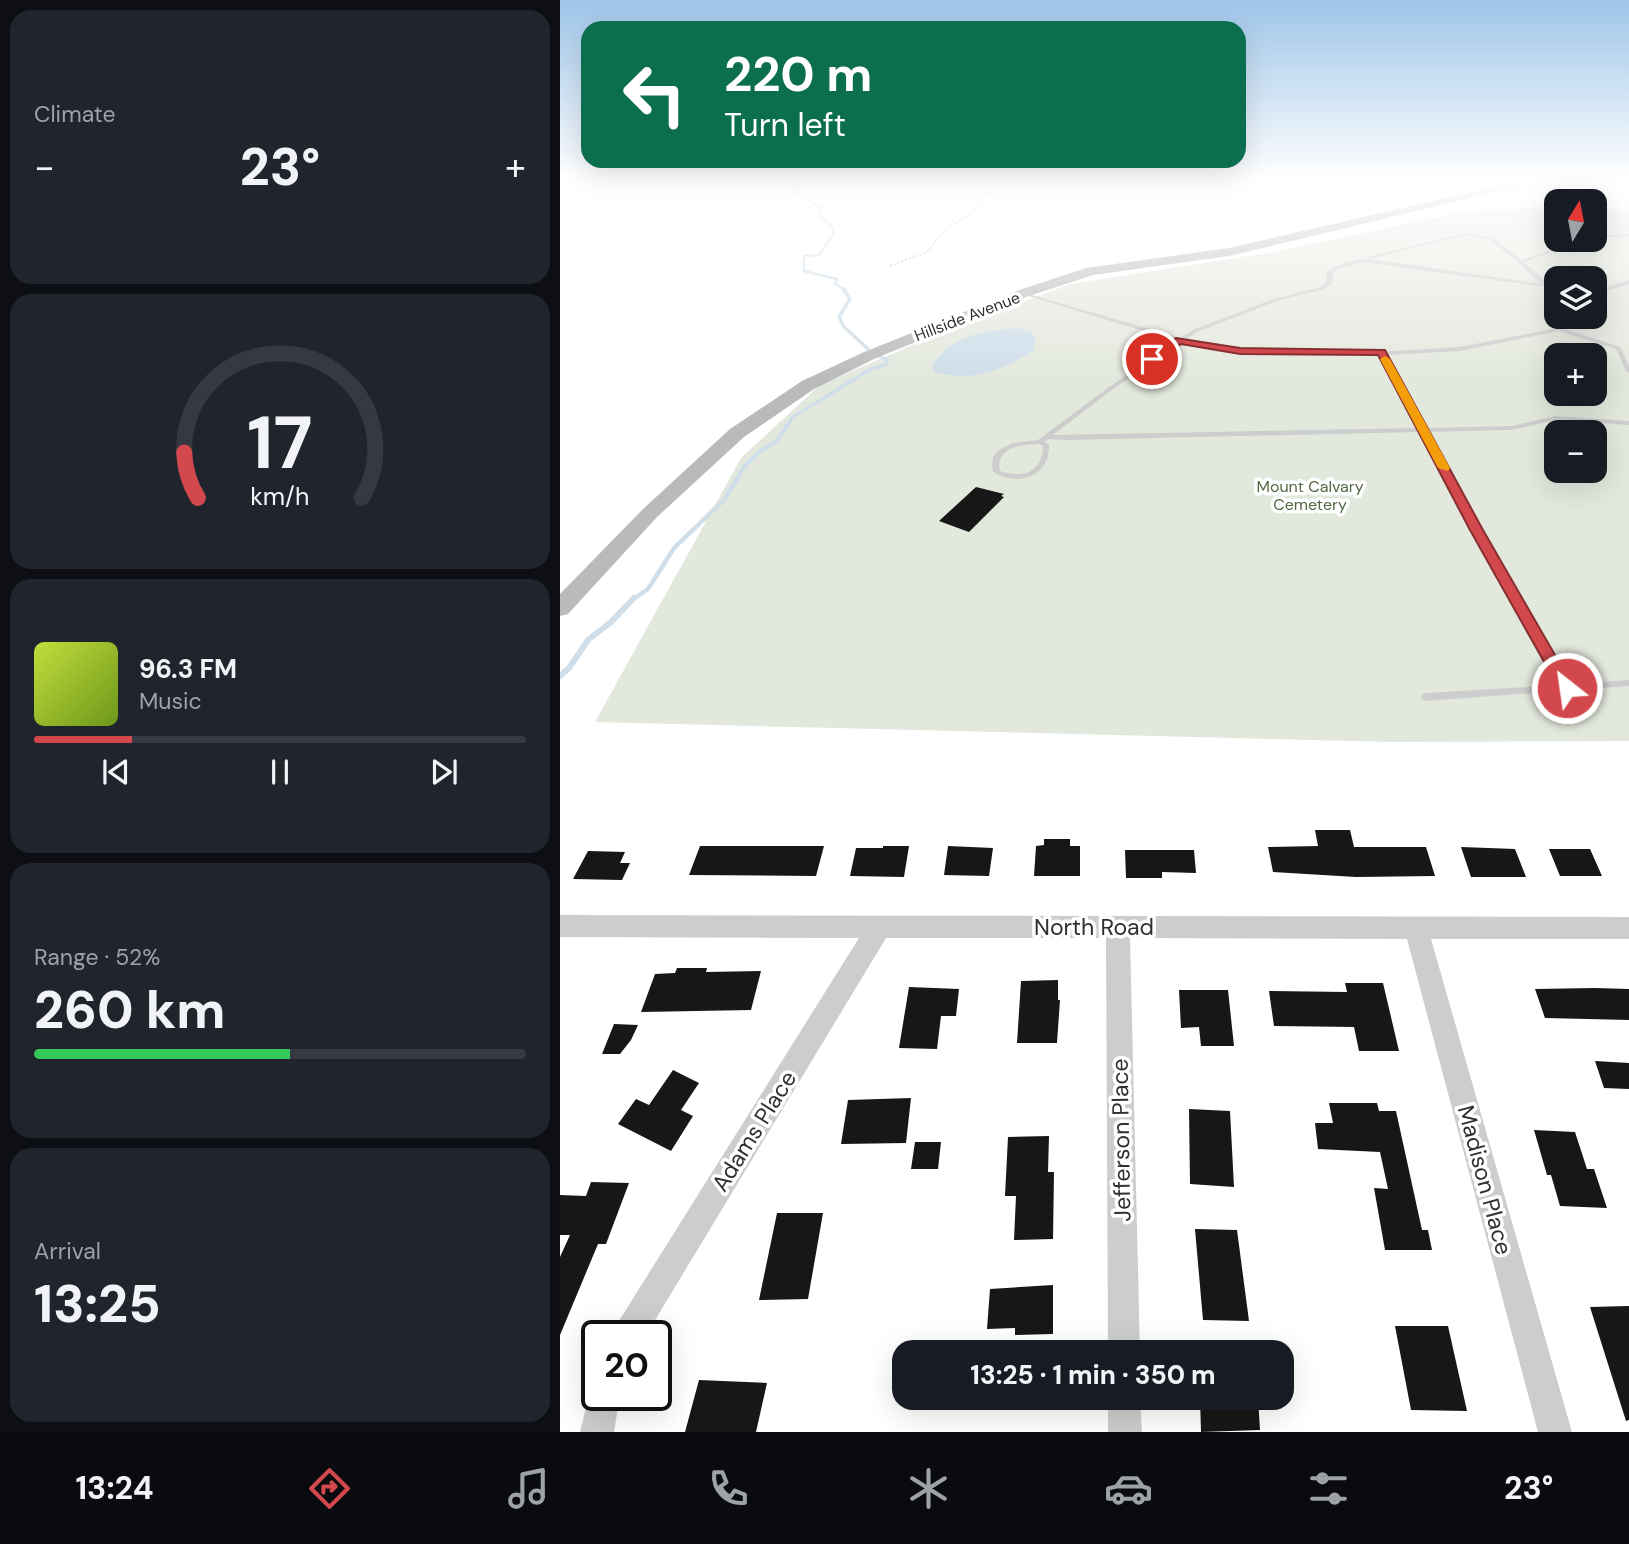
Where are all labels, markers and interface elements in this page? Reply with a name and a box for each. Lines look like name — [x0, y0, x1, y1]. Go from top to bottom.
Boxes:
text: 220 m — [724, 42, 872, 106]
icon: left — [609, 49, 700, 140]
text: Climate — [34, 99, 116, 129]
text: Turn left — [724, 104, 846, 146]
text: 23° — [240, 133, 320, 201]
text: − — [34, 142, 55, 192]
text: + — [505, 142, 526, 192]
north arrow — [1544, 189, 1606, 252]
map controls — [1544, 189, 1607, 483]
button: layers — [1544, 266, 1607, 329]
street label: Hillside Avenue — [911, 287, 1023, 346]
pin — [1122, 329, 1182, 389]
icon: arrive — [1133, 340, 1171, 378]
button: + — [1544, 343, 1607, 406]
text: 17 — [247, 396, 313, 491]
button: − — [1544, 420, 1607, 483]
park label: Mount Calvary Cemetery — [1256, 476, 1364, 515]
text: km/h — [250, 479, 310, 512]
position arrow — [1530, 651, 1604, 725]
text: 96.3 FM — [139, 652, 237, 686]
text: Music — [139, 686, 202, 716]
icon: previous — [97, 753, 135, 791]
icon: pause — [261, 753, 299, 791]
icon: next — [425, 753, 463, 791]
street label: North Road — [1034, 912, 1154, 942]
text: Range · 52% — [34, 942, 160, 972]
text: 260 km — [34, 976, 226, 1044]
street label: Jefferson Place — [1105, 1058, 1137, 1222]
street label: Adams Place — [705, 1065, 803, 1197]
street label: Madison Place — [1451, 1102, 1519, 1258]
text: Arrival — [34, 1236, 101, 1266]
text: 13:25 — [34, 1270, 161, 1338]
speed limit sign: 20 — [581, 1320, 672, 1411]
text: 13:25 · 1 min · 350 m — [970, 1358, 1216, 1392]
icon: directions — [305, 1464, 354, 1513]
icon: music — [504, 1464, 553, 1513]
icon: phone — [704, 1464, 753, 1513]
icon: climate — [904, 1464, 953, 1513]
icon: car — [1104, 1464, 1153, 1513]
icon: filters — [1304, 1464, 1353, 1513]
text: 13:24 — [75, 1467, 154, 1509]
text: 23° — [1504, 1467, 1553, 1509]

